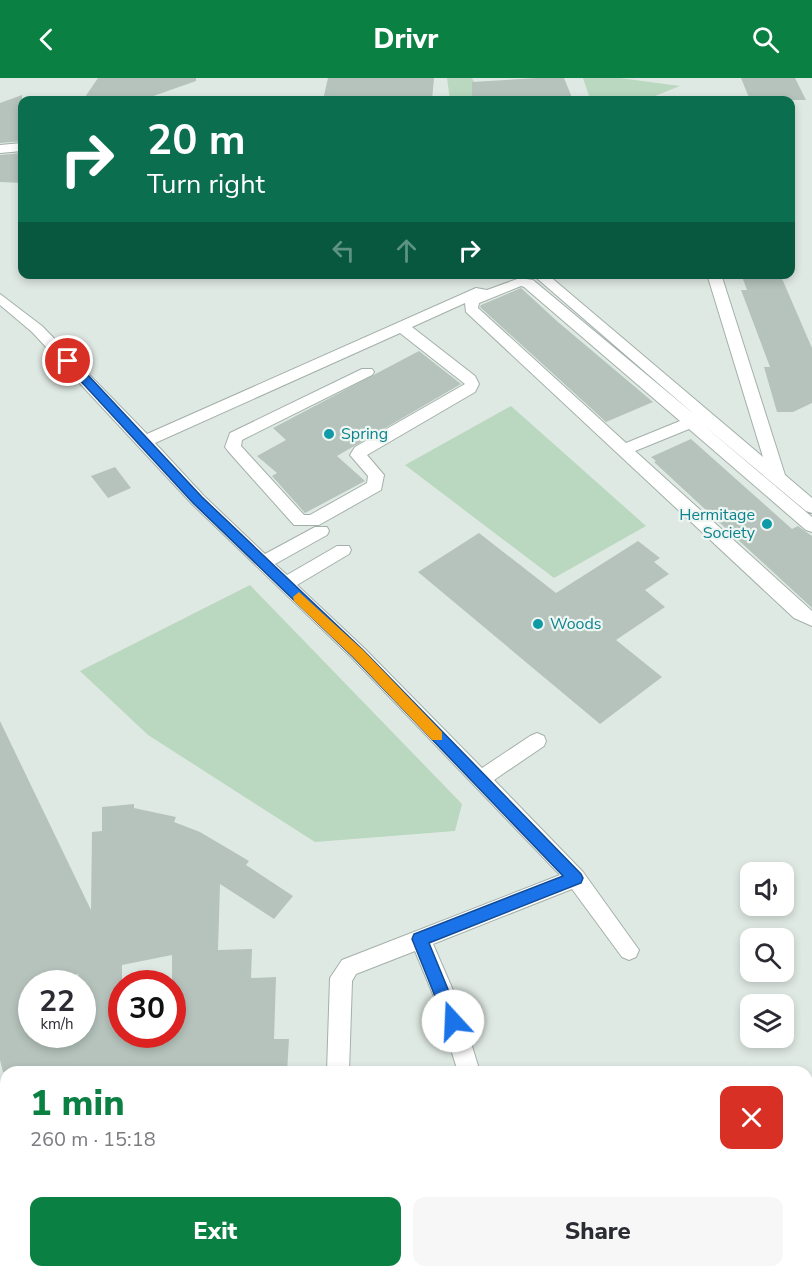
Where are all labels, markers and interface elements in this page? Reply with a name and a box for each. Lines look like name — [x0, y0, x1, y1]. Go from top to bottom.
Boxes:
text: Drivr — [374, 21, 438, 58]
icon: back — [30, 23, 63, 56]
icon: search — [749, 23, 782, 56]
text: 20 m — [147, 112, 246, 169]
icon: right — [48, 120, 126, 198]
text: Turn right — [147, 166, 265, 203]
icon: left — [327, 234, 360, 267]
icon: ahead — [390, 234, 423, 267]
icon: right — [453, 234, 486, 267]
pin — [42, 335, 93, 386]
icon: arrive — [51, 344, 84, 377]
place label: Spring — [341, 423, 388, 445]
marker: Spring — [322, 427, 336, 441]
place label: Hermitage Society — [679, 504, 756, 544]
marker: Hermitage Society — [760, 517, 774, 531]
place label: Woods — [550, 613, 602, 635]
marker: Woods — [531, 617, 545, 631]
map controls — [740, 862, 794, 1048]
button: sound — [740, 862, 794, 916]
button: search — [740, 928, 794, 982]
speed limit sign: 30 — [108, 970, 186, 1048]
text: 22 — [39, 981, 75, 1022]
position arrow — [421, 989, 485, 1053]
button: layers — [740, 994, 794, 1048]
text: km/h — [40, 1014, 74, 1034]
text: 1 min — [30, 1079, 125, 1128]
button: close — [720, 1086, 783, 1149]
text: 260 m · 15:18 — [30, 1126, 156, 1153]
button: Exit — [30, 1197, 401, 1266]
button: Share — [413, 1197, 783, 1266]

